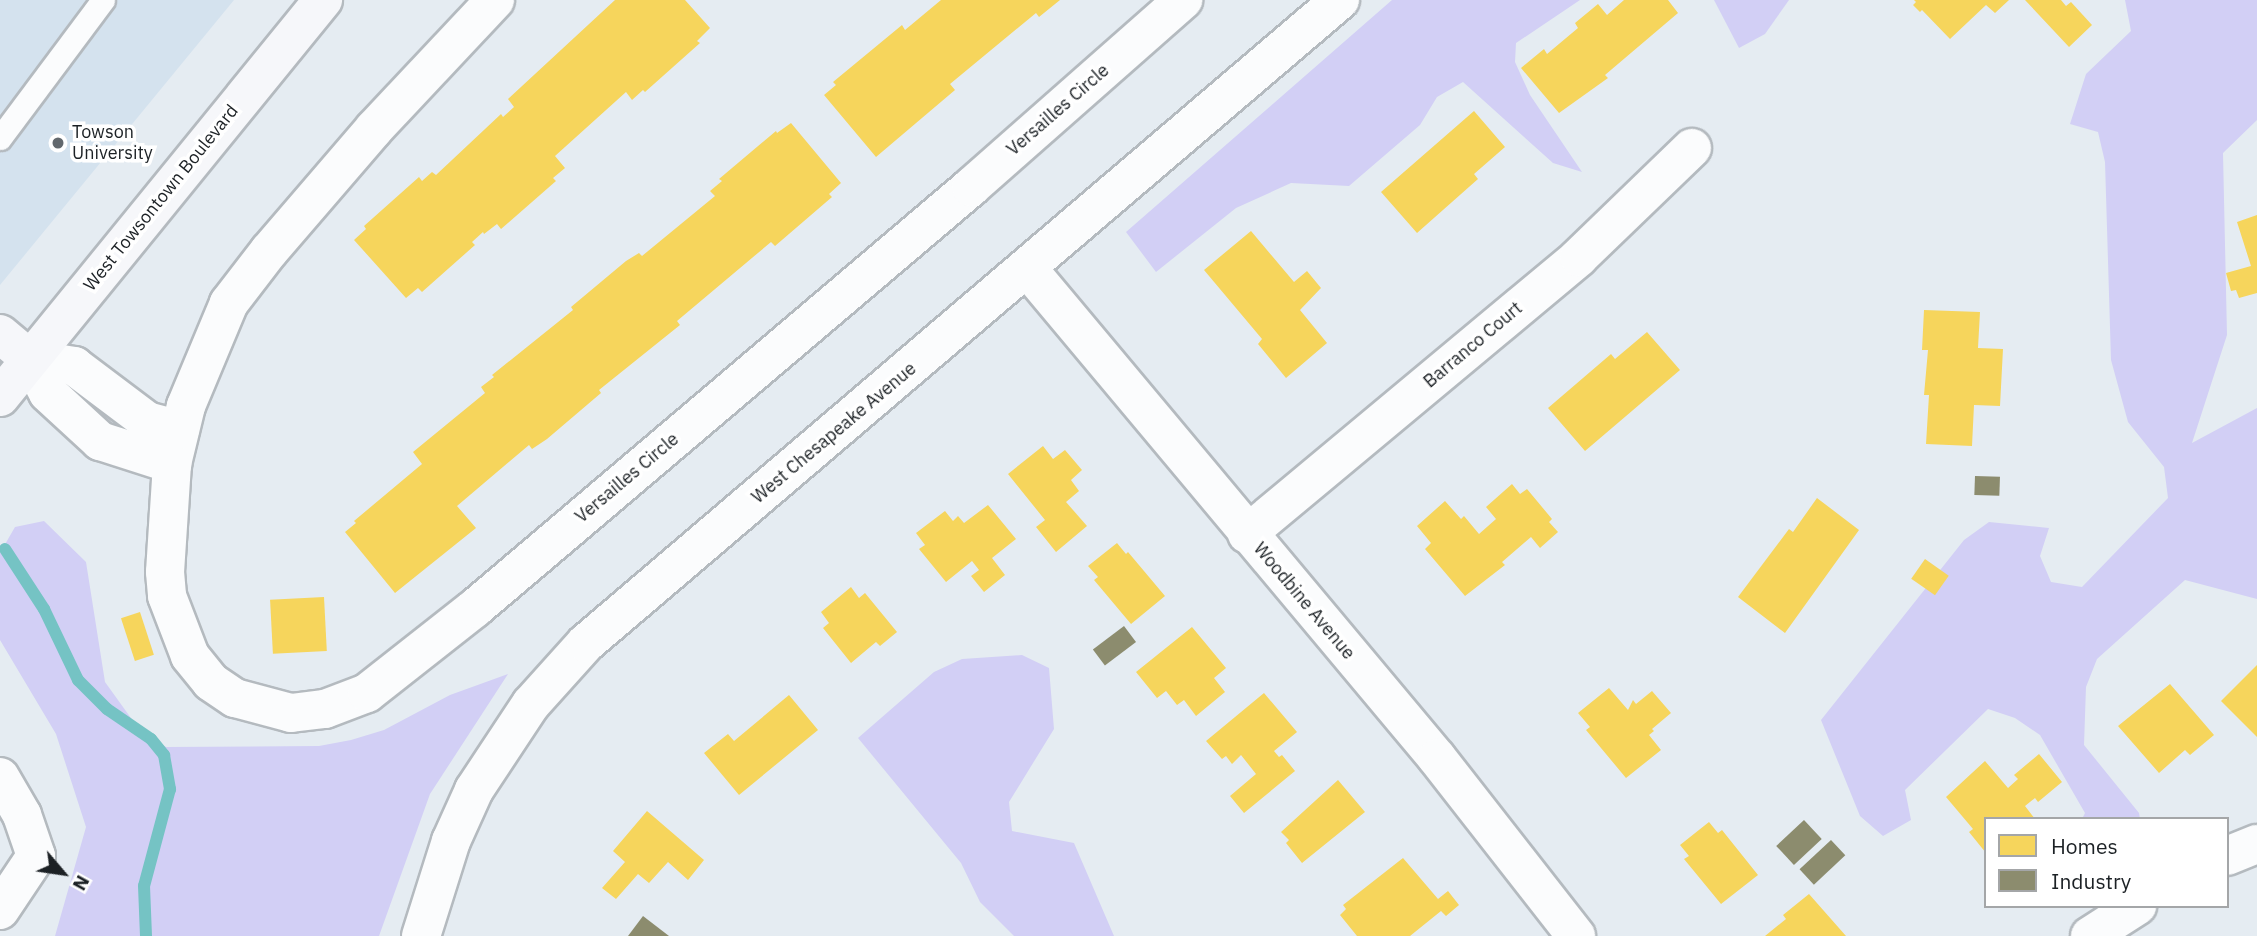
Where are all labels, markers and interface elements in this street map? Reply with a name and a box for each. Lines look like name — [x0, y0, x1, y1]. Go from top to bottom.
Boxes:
street label: Versailles Circle — [1002, 60, 1114, 160]
street label: West Towsontown Boulevard — [79, 101, 243, 295]
place label: Towson University — [72, 122, 153, 164]
marker: Towson University — [50, 135, 66, 151]
street label: Barranco Court — [1419, 297, 1527, 393]
street label: West Chesapeake Avenue — [747, 358, 921, 508]
street label: Versailles Circle — [571, 428, 683, 528]
street label: Woodbine Avenue — [1249, 538, 1359, 664]
legend — [1984, 817, 2229, 908]
text: Homes — [2051, 832, 2118, 860]
north arrow — [28, 838, 98, 908]
text: Industry — [2051, 867, 2131, 895]
text: N — [68, 871, 95, 895]

